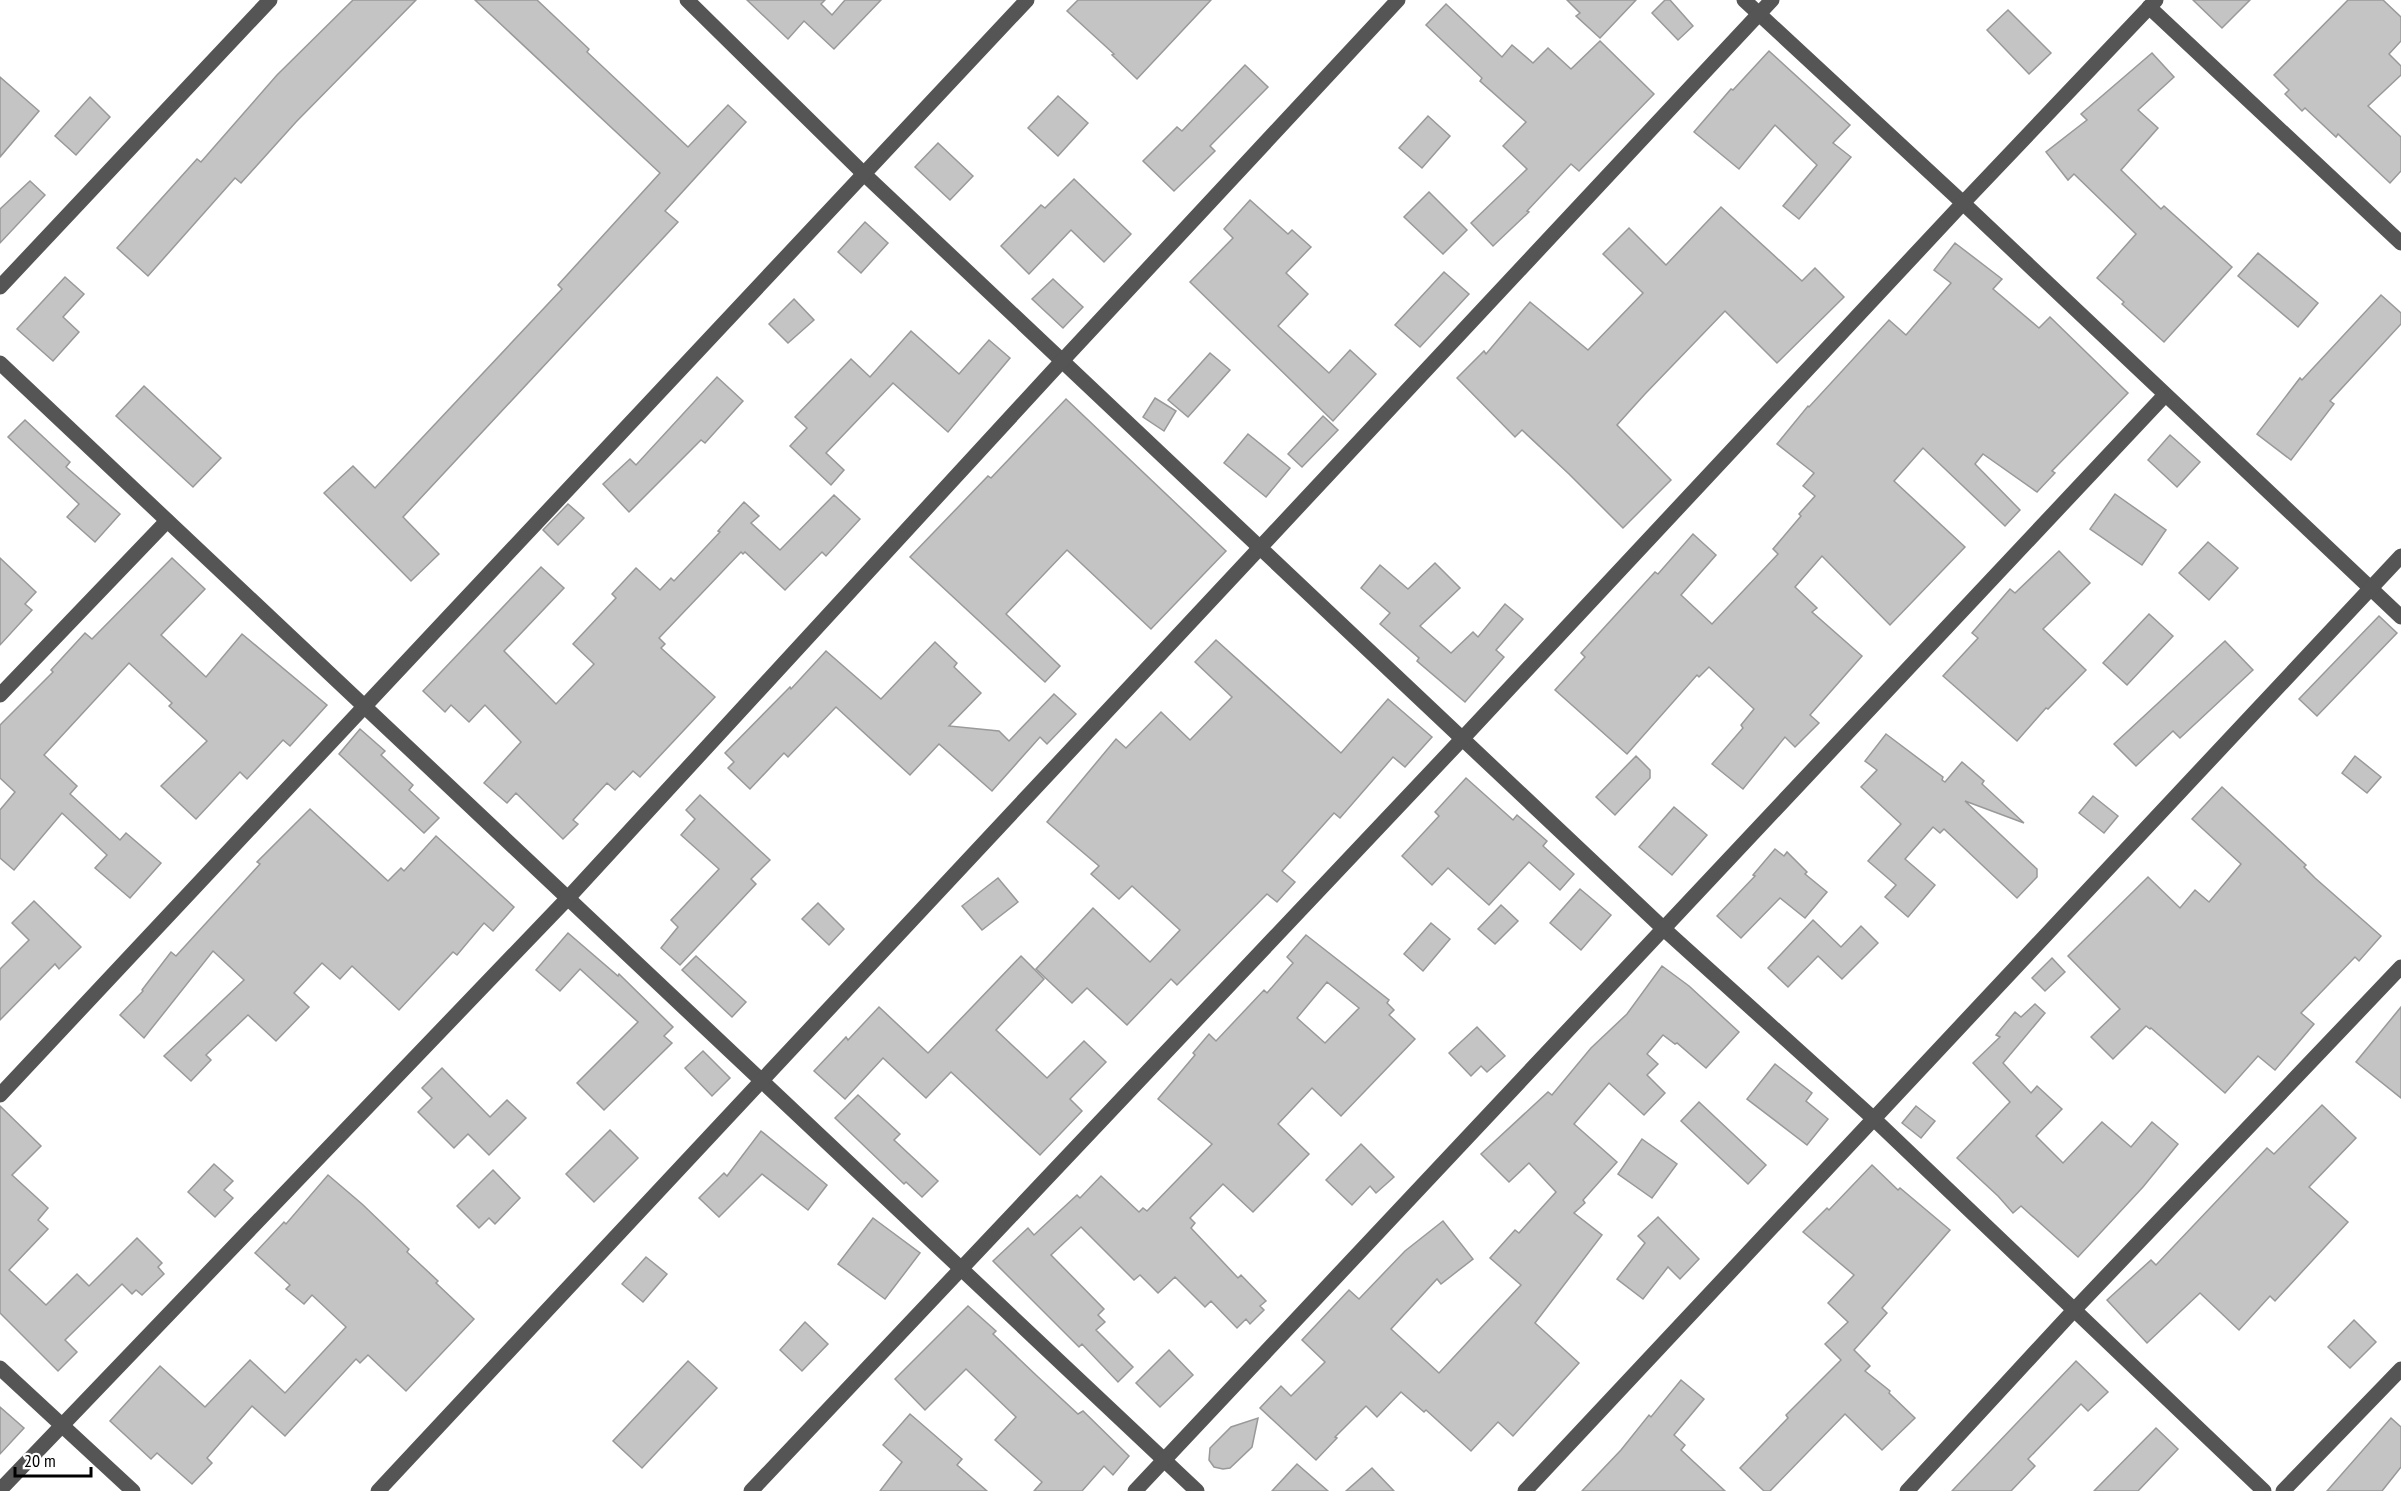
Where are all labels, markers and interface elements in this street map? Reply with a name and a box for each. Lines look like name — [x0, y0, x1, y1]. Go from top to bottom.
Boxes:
scale bar — [15, 1440, 92, 1478]
text: 20 m — [24, 1449, 56, 1472]

